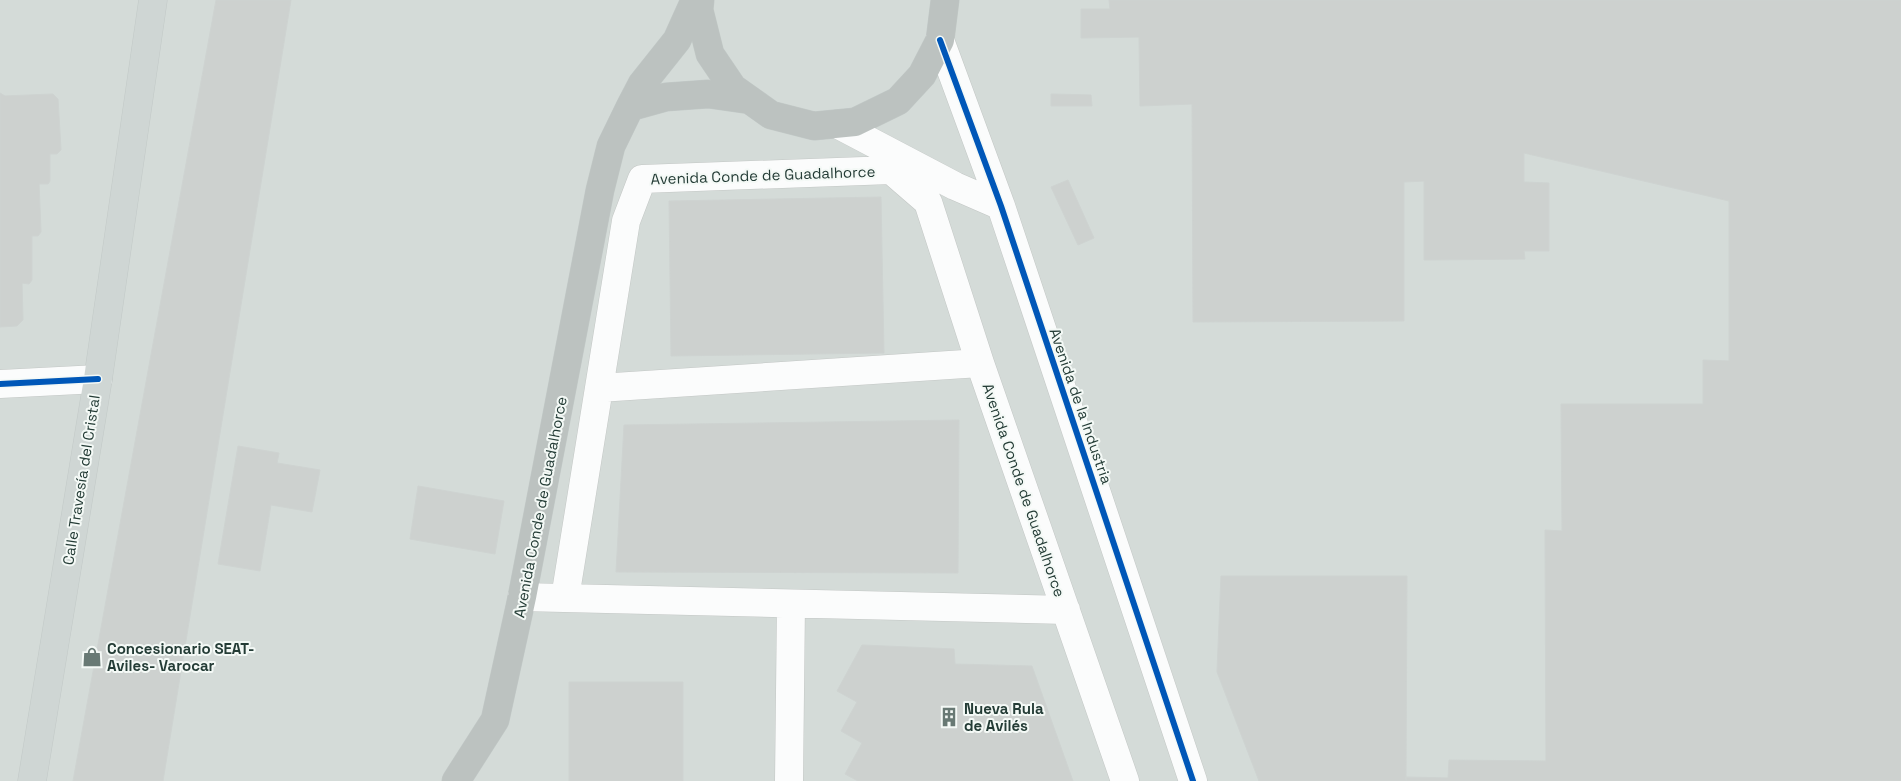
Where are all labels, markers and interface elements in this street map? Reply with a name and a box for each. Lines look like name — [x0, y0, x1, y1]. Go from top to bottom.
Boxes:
street label: Avenida Conde de Guadalhorce — [650, 162, 876, 188]
street label: Avenida de la Industria — [1045, 326, 1117, 487]
street label: Avenida Conde de Guadalhorce — [978, 381, 1070, 600]
street label: Calle Travesía del Cristal — [58, 394, 104, 566]
street label: Avenida Conde de Guadalhorce — [509, 395, 571, 619]
place label: Concesionario SEAT- Aviles- Varocar — [107, 639, 255, 675]
shop icon: Concesionario SEAT- Aviles- Varocar — [81, 646, 103, 668]
place label: Nueva Rula de Avilés — [964, 699, 1044, 735]
building icon: Nueva Rula de Avilés — [938, 706, 960, 728]

